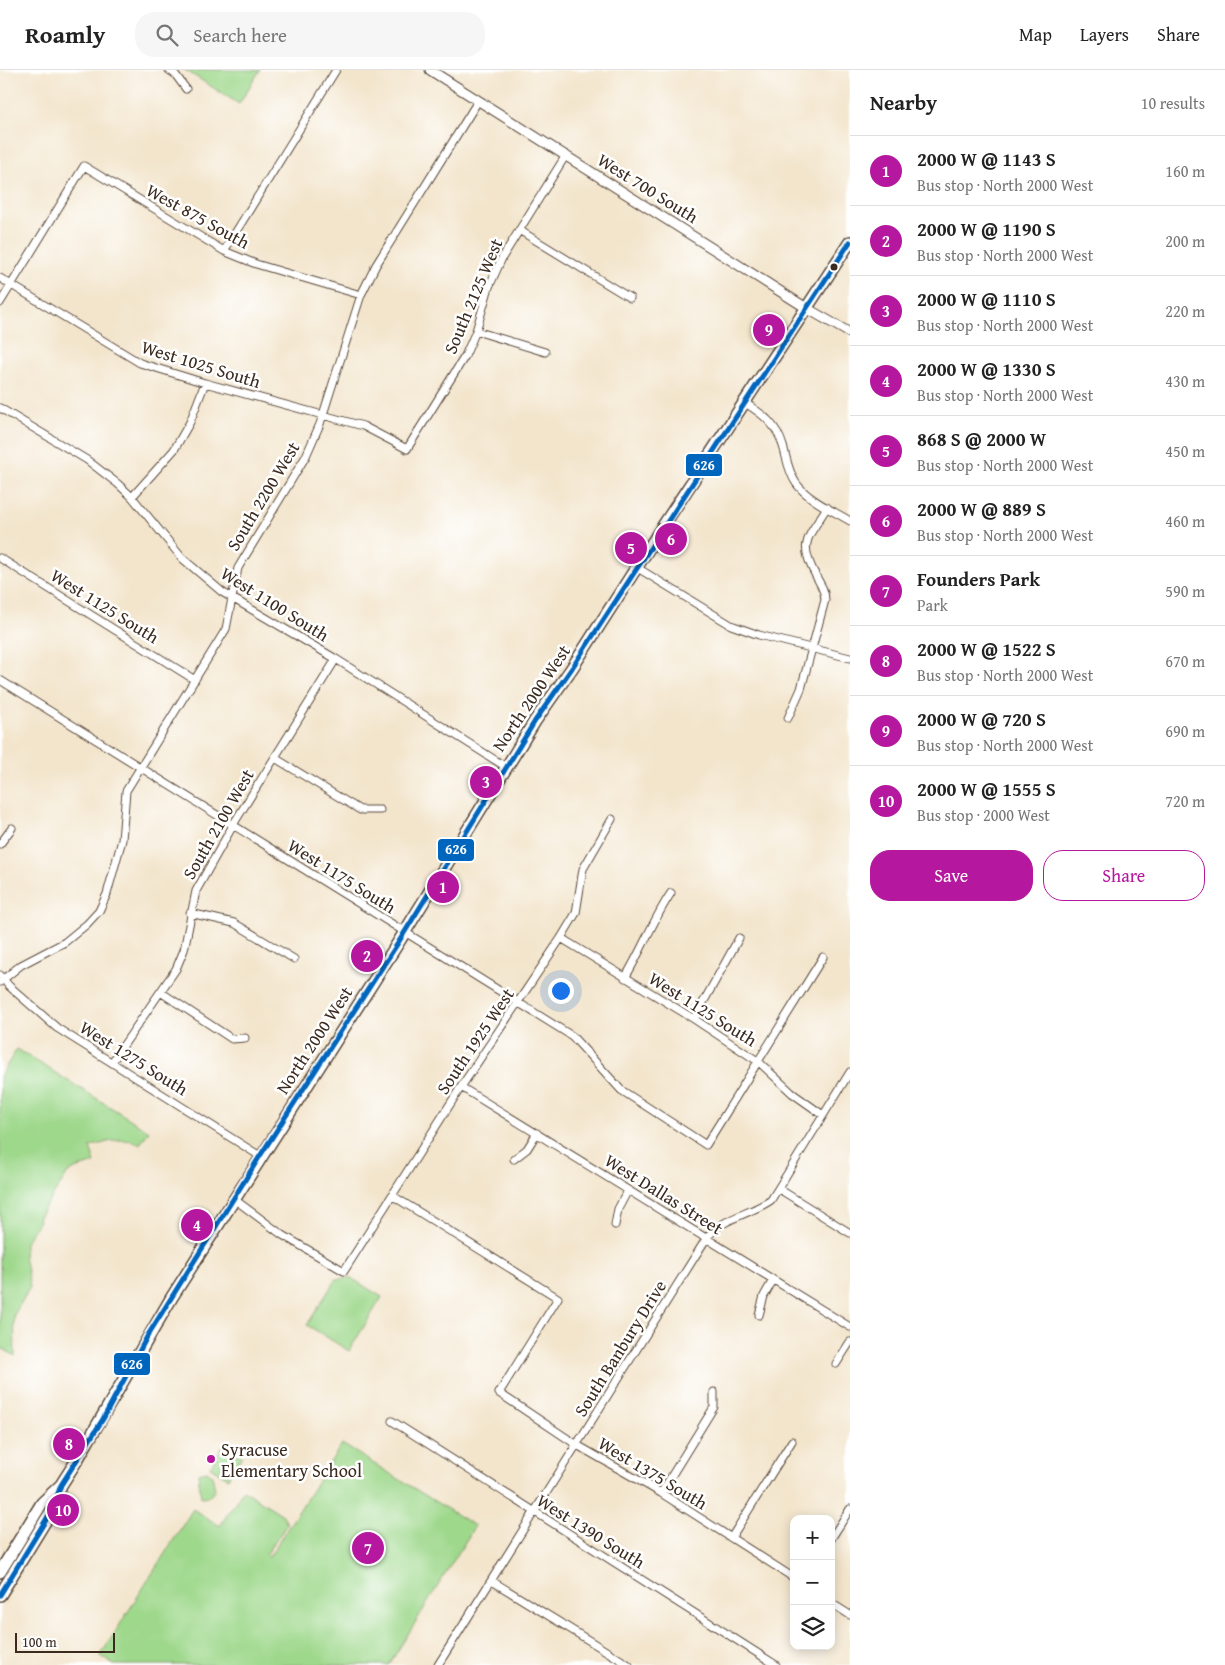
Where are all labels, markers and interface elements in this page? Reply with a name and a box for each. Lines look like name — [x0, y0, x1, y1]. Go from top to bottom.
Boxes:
search box — [135, 12, 485, 57]
text: Roamly — [25, 17, 105, 52]
icon: search — [153, 21, 181, 49]
text: Search here — [193, 21, 287, 49]
text: Map — [1019, 21, 1052, 48]
text: Layers — [1080, 21, 1129, 48]
text: Share — [1157, 21, 1200, 48]
text: Nearby — [870, 87, 937, 118]
text: 10 results — [1141, 91, 1205, 115]
text: 2000 W @ 1143 S — [917, 145, 1056, 173]
street label: West 700 South — [592, 146, 704, 230]
text: 1 — [882, 159, 890, 183]
text: 160 m — [1165, 159, 1205, 183]
text: Bus stop · North 2000 West — [917, 173, 1093, 197]
street label: West 875 South — [141, 176, 255, 256]
text: 2000 W @ 1190 S — [917, 215, 1056, 243]
text: 2 — [882, 229, 890, 253]
text: 200 m — [1165, 229, 1205, 253]
street label: South 2125 West — [436, 233, 510, 358]
text: Bus stop · North 2000 West — [917, 243, 1093, 267]
unlabelled marker — [829, 262, 839, 272]
text: 2000 W @ 1110 S — [917, 285, 1056, 313]
text: 3 — [882, 299, 890, 323]
text: 220 m — [1165, 299, 1205, 323]
pin: 9 — [753, 311, 785, 349]
text: Bus stop · North 2000 West — [917, 313, 1093, 337]
street label: West 1025 South — [138, 333, 264, 395]
text: 2000 W @ 1330 S — [917, 355, 1056, 383]
text: 4 — [882, 369, 890, 393]
text: 430 m — [1165, 369, 1205, 393]
text: Bus stop · North 2000 West — [917, 383, 1093, 407]
text: 868 S @ 2000 W — [917, 425, 1046, 453]
street label: South 2200 West — [220, 436, 307, 556]
text: 5 — [882, 439, 890, 463]
text: 450 m — [1165, 439, 1205, 463]
line badge: 626 — [685, 453, 723, 477]
text: Bus stop · North 2000 West — [917, 453, 1093, 477]
text: 626 — [693, 455, 715, 475]
text: 2000 W @ 889 S — [917, 495, 1046, 523]
text: 6 — [882, 509, 890, 533]
text: 460 m — [1165, 509, 1205, 533]
pin: 6 — [655, 520, 687, 558]
text: Bus stop · North 2000 West — [917, 523, 1093, 547]
pin: 5 — [615, 529, 647, 567]
street label: West 1100 South — [216, 560, 334, 648]
street label: West 1125 South — [46, 562, 164, 650]
text: Founders Park — [917, 565, 1040, 593]
text: 7 — [882, 579, 890, 603]
text: 590 m — [1165, 579, 1205, 603]
text: Park — [917, 593, 948, 617]
text: 2000 W @ 1522 S — [917, 635, 1056, 663]
street label: North 2000 West — [485, 639, 577, 757]
text: 8 — [882, 649, 890, 673]
text: 670 m — [1165, 649, 1205, 673]
text: Bus stop · North 2000 West — [917, 663, 1093, 687]
text: 2000 W @ 720 S — [917, 705, 1046, 733]
text: 9 — [882, 719, 890, 743]
text: 690 m — [1165, 719, 1205, 743]
text: Bus stop · North 2000 West — [917, 733, 1093, 757]
street label: South 2100 West — [175, 763, 261, 884]
pin: 3 — [470, 763, 502, 801]
text: 2000 W @ 1555 S — [917, 775, 1056, 803]
text: 10 — [878, 789, 894, 813]
text: 720 m — [1165, 789, 1205, 813]
text: Bus stop · 2000 West — [917, 803, 1050, 827]
street label: West 1175 South — [283, 832, 401, 920]
line badge: 626 — [437, 838, 475, 862]
text: 626 — [445, 839, 467, 859]
button: Save — [870, 850, 1033, 901]
button: Share — [1043, 850, 1205, 901]
pin: 1 — [427, 868, 459, 906]
pin: 2 — [351, 937, 383, 975]
street label: West 1125 South — [644, 965, 762, 1053]
your location — [548, 978, 574, 1004]
street label: North 2000 West — [269, 980, 359, 1099]
street label: South 1925 West — [429, 982, 521, 1100]
street label: West 1275 South — [75, 1014, 193, 1102]
street label: West Dallas Street — [600, 1147, 729, 1242]
pin: 4 — [181, 1206, 213, 1244]
street label: South Banbury Drive — [567, 1274, 673, 1422]
line badge: 626 — [113, 1352, 151, 1376]
text: 626 — [121, 1354, 143, 1374]
pin: 8 — [53, 1425, 85, 1463]
street label: West 1375 South — [593, 1430, 713, 1516]
place label: Syracuse Elementary School — [221, 1436, 362, 1484]
marker: Syracuse Elementary School — [205, 1453, 217, 1465]
street label: West 1390 South — [532, 1487, 650, 1575]
pin: 10 — [47, 1491, 79, 1529]
map controls — [790, 1515, 835, 1650]
button: + — [790, 1515, 835, 1560]
pin: 7 — [352, 1529, 384, 1567]
button: − — [790, 1560, 835, 1605]
button: layers — [790, 1605, 835, 1650]
scale bar — [15, 1630, 115, 1653]
text: 100 m — [22, 1632, 57, 1652]

